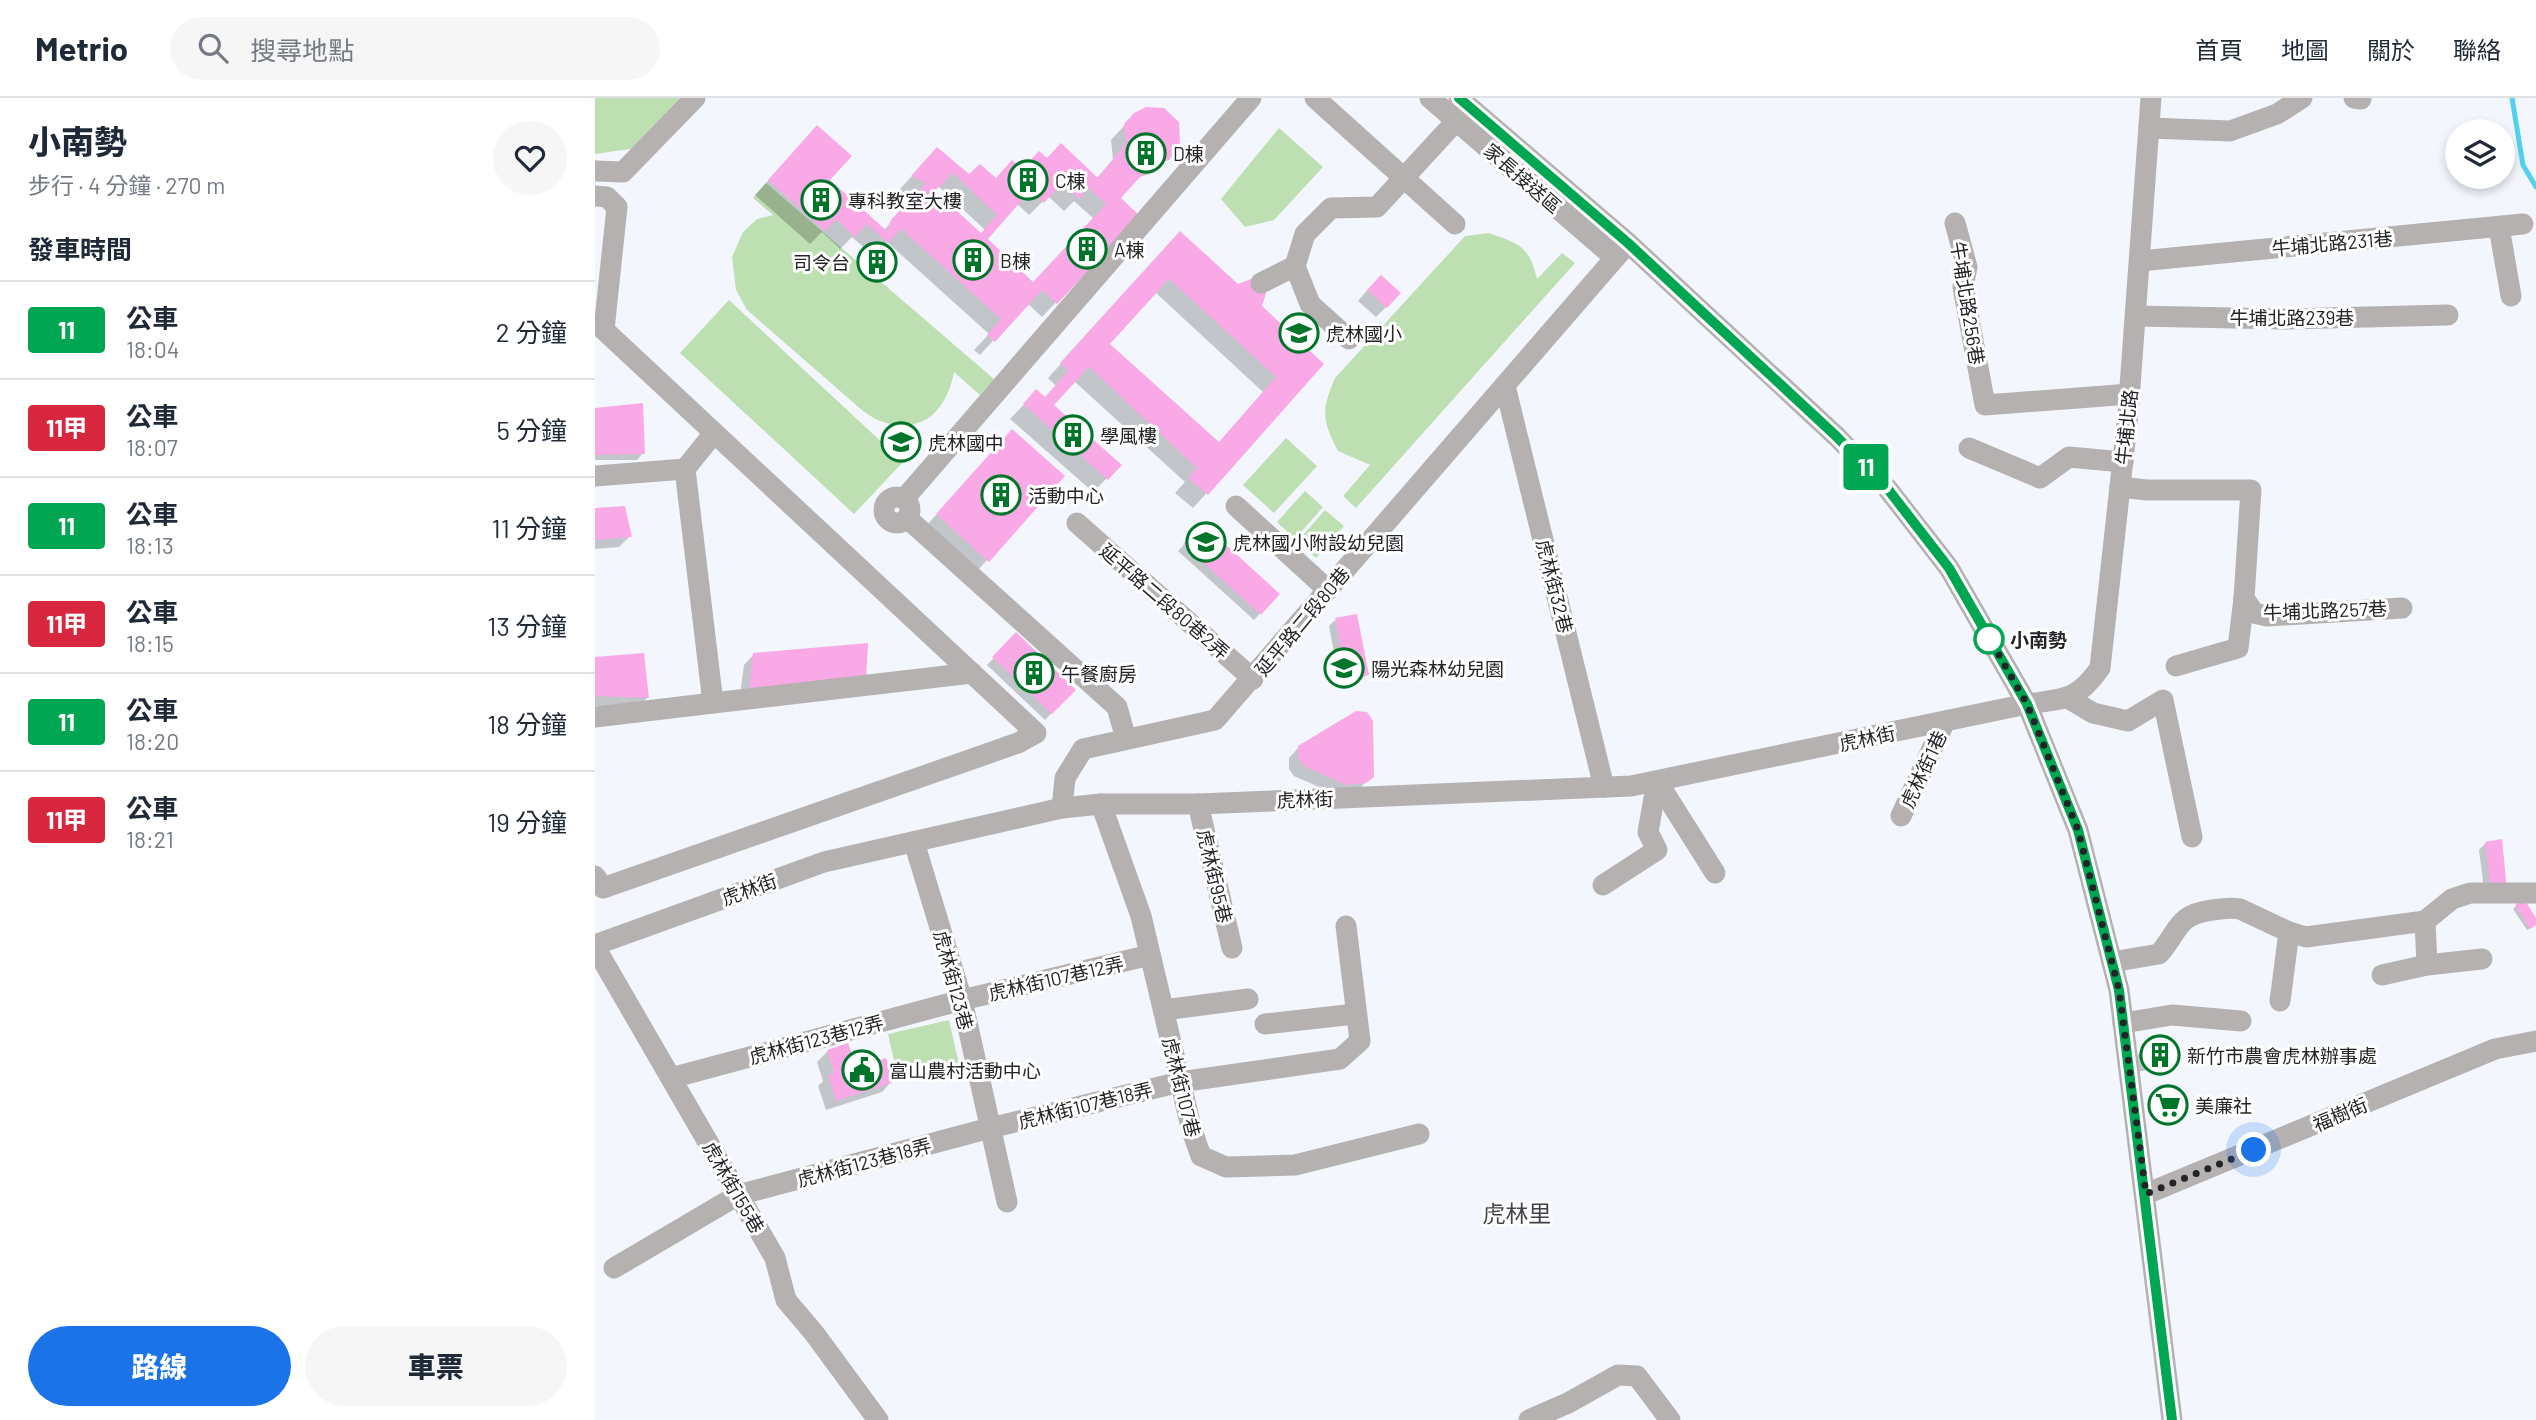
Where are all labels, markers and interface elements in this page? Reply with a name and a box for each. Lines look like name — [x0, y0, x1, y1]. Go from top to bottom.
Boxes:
search box — [170, 17, 660, 80]
text: Metrio — [35, 28, 128, 68]
icon: search — [194, 29, 232, 67]
text: 搜尋地點 — [250, 34, 354, 65]
text: 首頁 — [2195, 35, 2243, 64]
text: 地圖 — [2281, 35, 2329, 64]
text: 關於 — [2367, 35, 2415, 64]
text: 聯絡 — [2453, 35, 2501, 64]
map controls — [2445, 119, 2515, 189]
button: layers — [2445, 119, 2515, 189]
text: 小南勢 — [28, 121, 127, 161]
button: heart — [493, 121, 567, 195]
building icon: D棟 — [1125, 132, 1167, 174]
street label: 家長接送區 — [1480, 138, 1566, 218]
place label: D棟 — [1173, 142, 1204, 165]
building icon: C棟 — [1007, 159, 1049, 201]
place label: C棟 — [1055, 169, 1086, 192]
text: 步行 · 4 分鐘 · 270 m — [28, 171, 225, 199]
building icon: 專科教室大樓 — [800, 179, 842, 221]
place label: 專科教室大樓 — [848, 189, 962, 212]
street label: 牛埔北路231巷 — [2271, 226, 2393, 260]
building icon: A棟 — [1066, 228, 1108, 270]
text: 發車時間 — [28, 233, 132, 264]
place label: A棟 — [1114, 238, 1145, 261]
building icon: B棟 — [952, 239, 994, 281]
street label: 牛埔北路256巷 — [1947, 240, 1989, 366]
building icon: 司令台 — [856, 241, 898, 283]
place label: B棟 — [1000, 249, 1031, 272]
place label: 司令台 — [793, 251, 850, 274]
text: 公車 — [126, 302, 178, 333]
street label: 牛埔北路239巷 — [2230, 306, 2354, 329]
school or university icon: 虎林國小 — [1278, 312, 1320, 354]
text: 11 — [58, 315, 75, 344]
text: 2 分鐘 — [496, 316, 567, 347]
place label: 虎林國小 — [1326, 322, 1402, 345]
text: 18:04 — [126, 335, 180, 363]
street label: 牛埔北路 — [2111, 388, 2141, 466]
text: 公車 — [126, 400, 178, 431]
text: 11甲 — [46, 413, 87, 442]
text: 5 分鐘 — [496, 414, 567, 445]
building icon: 學風樓 — [1052, 414, 1094, 456]
school or university icon: 虎林國中 — [880, 421, 922, 463]
place label: 學風樓 — [1100, 424, 1157, 447]
place label: 虎林國中 — [928, 431, 1004, 454]
text: 18:07 — [126, 433, 178, 461]
line badge: 11 — [1835, 444, 1897, 490]
text: 11 — [1857, 452, 1875, 481]
building icon: 活動中心 — [980, 474, 1022, 516]
place label: 活動中心 — [1028, 484, 1104, 507]
text: 公車 — [126, 498, 178, 529]
text: 11 — [58, 511, 75, 540]
text: 11 分鐘 — [492, 512, 567, 543]
school or university icon: 虎林國小附設幼兒園 — [1185, 521, 1227, 563]
text: 18:13 — [126, 531, 174, 559]
place label: 虎林國小附設幼兒園 — [1233, 531, 1404, 554]
street label: 虎林街32巷 — [1532, 537, 1578, 635]
street label: 延平路二段80巷2弄 — [1096, 539, 1234, 663]
street label: 延平路二段80巷 — [1250, 562, 1354, 680]
text: 公車 — [126, 596, 178, 627]
street label: 牛埔北路257巷 — [2263, 596, 2387, 624]
text: 11甲 — [46, 609, 87, 638]
text: 13 分鐘 — [487, 610, 567, 641]
marker: 小南勢 — [1974, 624, 2004, 654]
place label: 小南勢 — [2010, 628, 2067, 651]
text: 18:15 — [126, 629, 174, 657]
school or university icon: 陽光森林幼兒園 — [1323, 647, 1365, 689]
building icon: 午餐廚房 — [1013, 652, 1055, 694]
place label: 陽光森林幼兒園 — [1371, 657, 1504, 680]
place label: 午餐廚房 — [1061, 662, 1137, 685]
text: 公車 — [126, 694, 178, 725]
text: 11 — [58, 707, 75, 736]
text: 18 分鐘 — [487, 708, 567, 739]
street label: 虎林街 — [1837, 721, 1897, 755]
text: 18:20 — [126, 727, 179, 755]
street label: 虎林街1巷 — [1895, 727, 1951, 811]
street label: 虎林街 — [1276, 787, 1334, 811]
text: 公車 — [126, 792, 178, 823]
text: 11甲 — [46, 805, 87, 834]
text: 19 分鐘 — [487, 806, 567, 837]
text: 18:21 — [126, 825, 174, 853]
street label: 虎林街95巷 — [1193, 827, 1237, 925]
street label: 虎林街 — [718, 868, 780, 910]
street label: 虎林街123巷 — [930, 928, 978, 1032]
street label: 虎林街107巷12弄 — [986, 951, 1126, 1005]
street label: 虎林街123巷12弄 — [746, 1010, 886, 1068]
building icon: 新竹市農會虎林辦事處 — [2139, 1034, 2181, 1076]
street label: 虎林街107巷 — [1158, 1035, 1206, 1139]
place label: 新竹市農會虎林辦事處 — [2187, 1044, 2377, 1067]
public building icon: 富山農村活動中心 — [841, 1049, 883, 1091]
place label: 富山農村活動中心 — [889, 1059, 1041, 1082]
street label: 虎林街107巷18弄 — [1015, 1077, 1155, 1133]
supermarket icon: 美廉社 — [2147, 1084, 2189, 1126]
street label: 福樹街 — [2309, 1092, 2371, 1136]
place label: 美廉社 — [2195, 1094, 2252, 1117]
your location — [2236, 1132, 2271, 1167]
street label: 虎林街123巷18弄 — [794, 1133, 934, 1191]
street label: 虎林街155巷 — [698, 1137, 770, 1237]
district label: 虎林里 — [1483, 1199, 1552, 1227]
button: 路線 — [28, 1326, 291, 1406]
button: 車票 — [305, 1326, 567, 1406]

